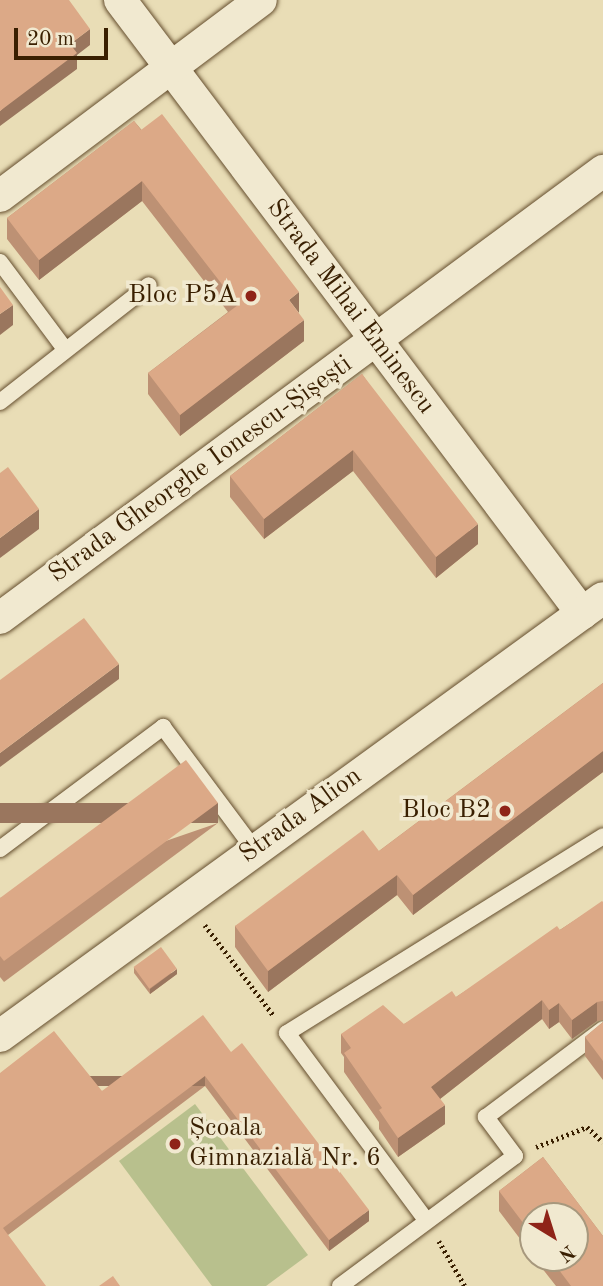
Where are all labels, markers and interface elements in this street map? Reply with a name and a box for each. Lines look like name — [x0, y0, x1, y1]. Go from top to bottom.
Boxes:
scale bar — [18, 14, 112, 58]
text: 20 m — [27, 29, 74, 50]
street label: Strada Mihai Eminescu — [259, 194, 441, 420]
place label: Bloc P5A — [128, 280, 237, 312]
marker: Bloc P5A — [243, 288, 259, 304]
street label: Strada Gheorghe Ionescu-Șișești — [43, 349, 359, 591]
street label: Strada Alion — [234, 761, 368, 871]
place label: Bloc B2 — [402, 795, 491, 827]
marker: Bloc B2 — [497, 803, 513, 819]
place label: Școala Gimnazială Nr. 6 — [189, 1113, 381, 1174]
marker: Școala Gimnazială Nr. 6 — [167, 1136, 183, 1152]
north arrow — [519, 1202, 589, 1272]
text: N — [554, 1240, 578, 1264]

